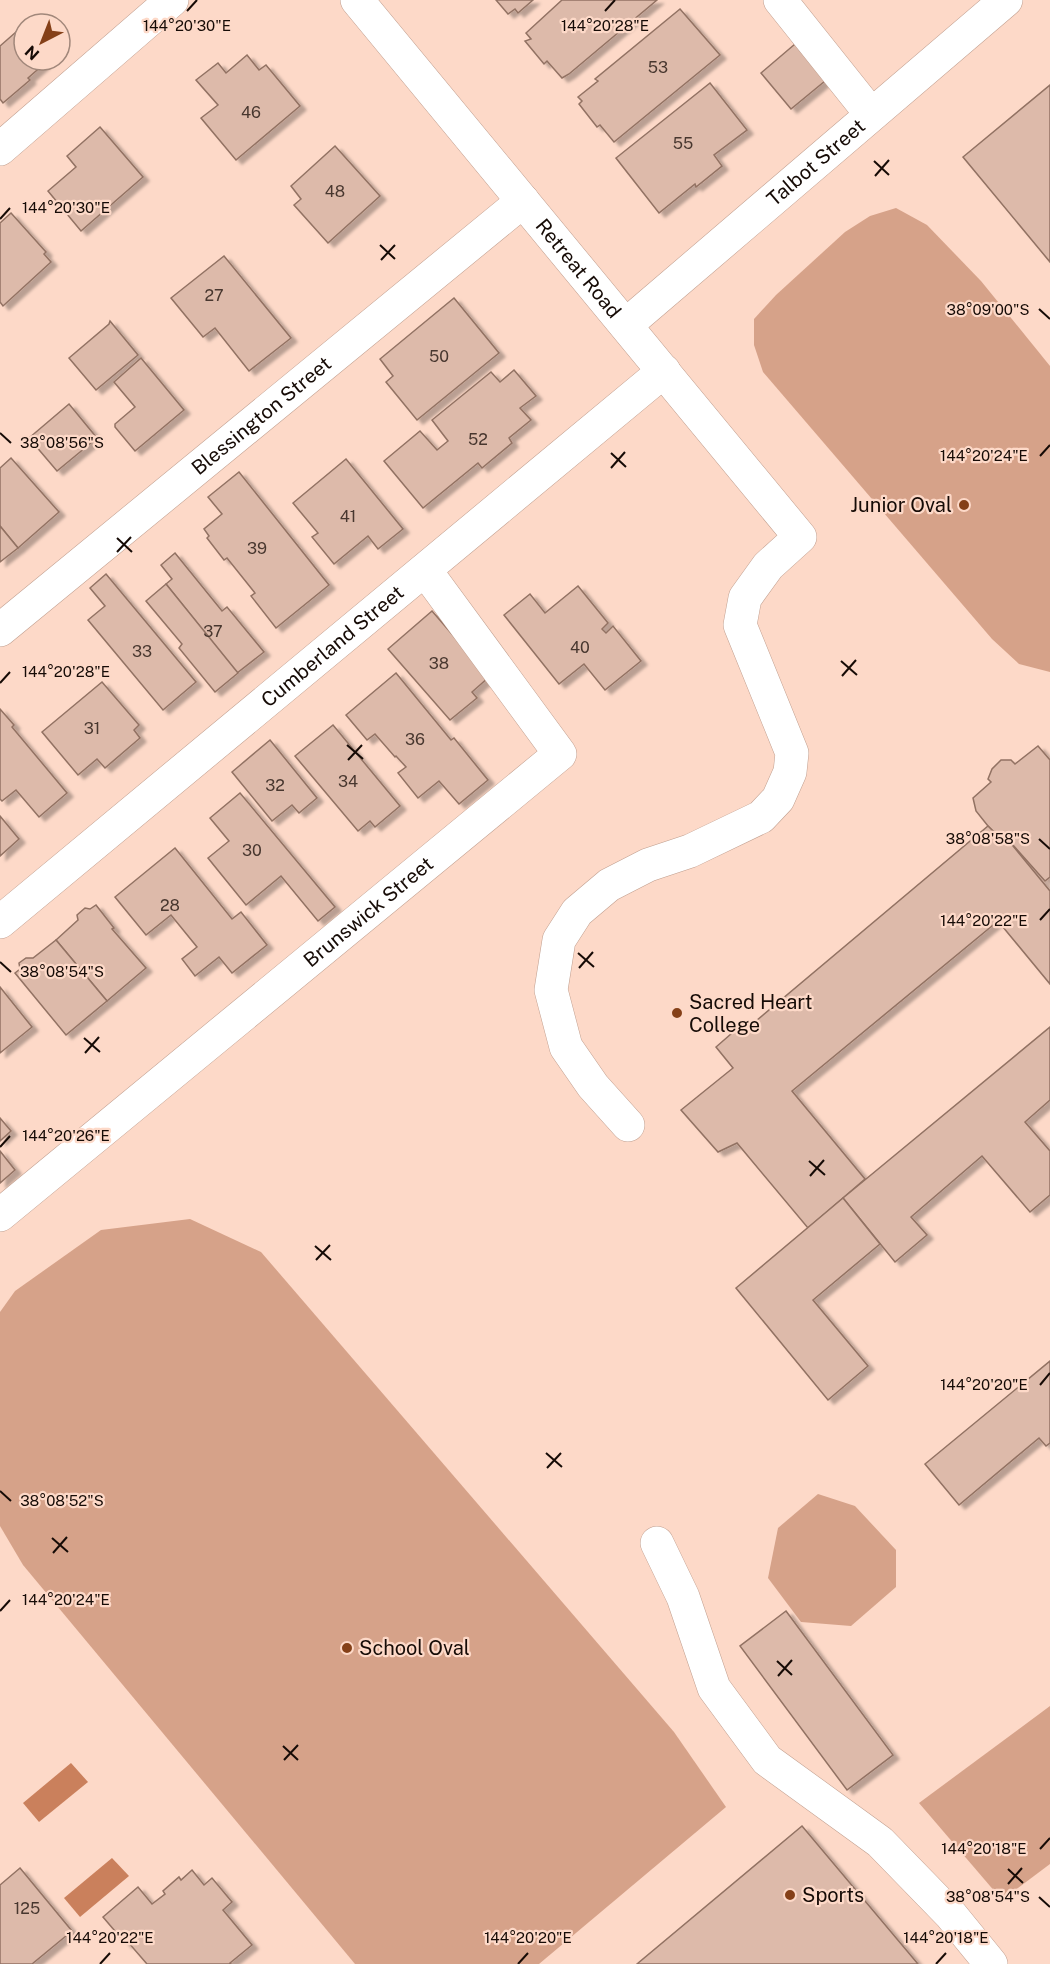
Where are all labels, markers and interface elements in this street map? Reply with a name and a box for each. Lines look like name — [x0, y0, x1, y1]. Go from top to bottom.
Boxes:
north arrow — [12, 12, 72, 72]
text: 144°20'30"E — [143, 17, 231, 34]
text: 144°20'28"E — [561, 17, 649, 34]
text: N — [21, 42, 43, 64]
house number: 53 — [648, 58, 668, 77]
house number: 46 — [241, 103, 261, 122]
street label: Talbot Street — [762, 114, 870, 211]
house number: 55 — [673, 134, 693, 153]
house number: 48 — [325, 182, 345, 201]
text: 144°20'30"E — [22, 199, 110, 216]
street label: Retreat Road — [531, 214, 626, 323]
house number: 27 — [204, 286, 224, 305]
text: 38°09'00"S — [947, 301, 1029, 318]
house number: 50 — [429, 347, 449, 366]
street label: Blessington Street — [187, 351, 336, 480]
house number: 52 — [468, 430, 488, 449]
text: 38°08'56"S — [20, 434, 104, 451]
text: 144°20'24"E — [940, 447, 1028, 464]
place label: Junior Oval — [850, 493, 952, 517]
marker: Junior Oval — [957, 498, 971, 512]
house number: 41 — [340, 507, 356, 526]
house number: 39 — [247, 539, 267, 558]
street label: Cumberland Street — [256, 580, 409, 712]
house number: 37 — [203, 622, 223, 641]
house number: 40 — [570, 638, 590, 657]
house number: 33 — [132, 642, 152, 661]
house number: 38 — [429, 654, 449, 673]
text: 144°20'28"E — [22, 663, 110, 680]
house number: 31 — [84, 719, 100, 738]
house number: 36 — [405, 730, 425, 749]
house number: 34 — [338, 772, 358, 791]
house number: 32 — [265, 776, 285, 795]
text: 38°08'58"S — [946, 830, 1030, 847]
house number: 30 — [242, 841, 262, 860]
street label: Brunswick Street — [299, 852, 438, 972]
house number: 28 — [160, 896, 180, 915]
text: 144°20'22"E — [940, 912, 1028, 929]
text: 38°08'54"S — [20, 963, 104, 980]
place label: Sacred Heart College — [689, 990, 813, 1037]
marker: Sacred Heart College — [670, 1006, 684, 1020]
text: 144°20'26"E — [22, 1127, 110, 1144]
text: 144°20'20"E — [940, 1376, 1028, 1393]
text: 38°08'52"S — [20, 1492, 104, 1509]
text: 144°20'24"E — [22, 1591, 110, 1608]
place label: School Oval — [359, 1636, 470, 1660]
marker: School Oval — [340, 1641, 354, 1655]
text: 144°20'18"E — [941, 1840, 1027, 1857]
place label: Sports — [802, 1883, 864, 1907]
marker: Sports — [783, 1888, 797, 1902]
text: 38°08'54"S — [946, 1888, 1030, 1905]
house number: 125 — [14, 1899, 40, 1918]
text: 144°20'22"E — [66, 1929, 154, 1946]
text: 144°20'20"E — [484, 1929, 572, 1946]
text: 144°20'18"E — [903, 1929, 989, 1946]

